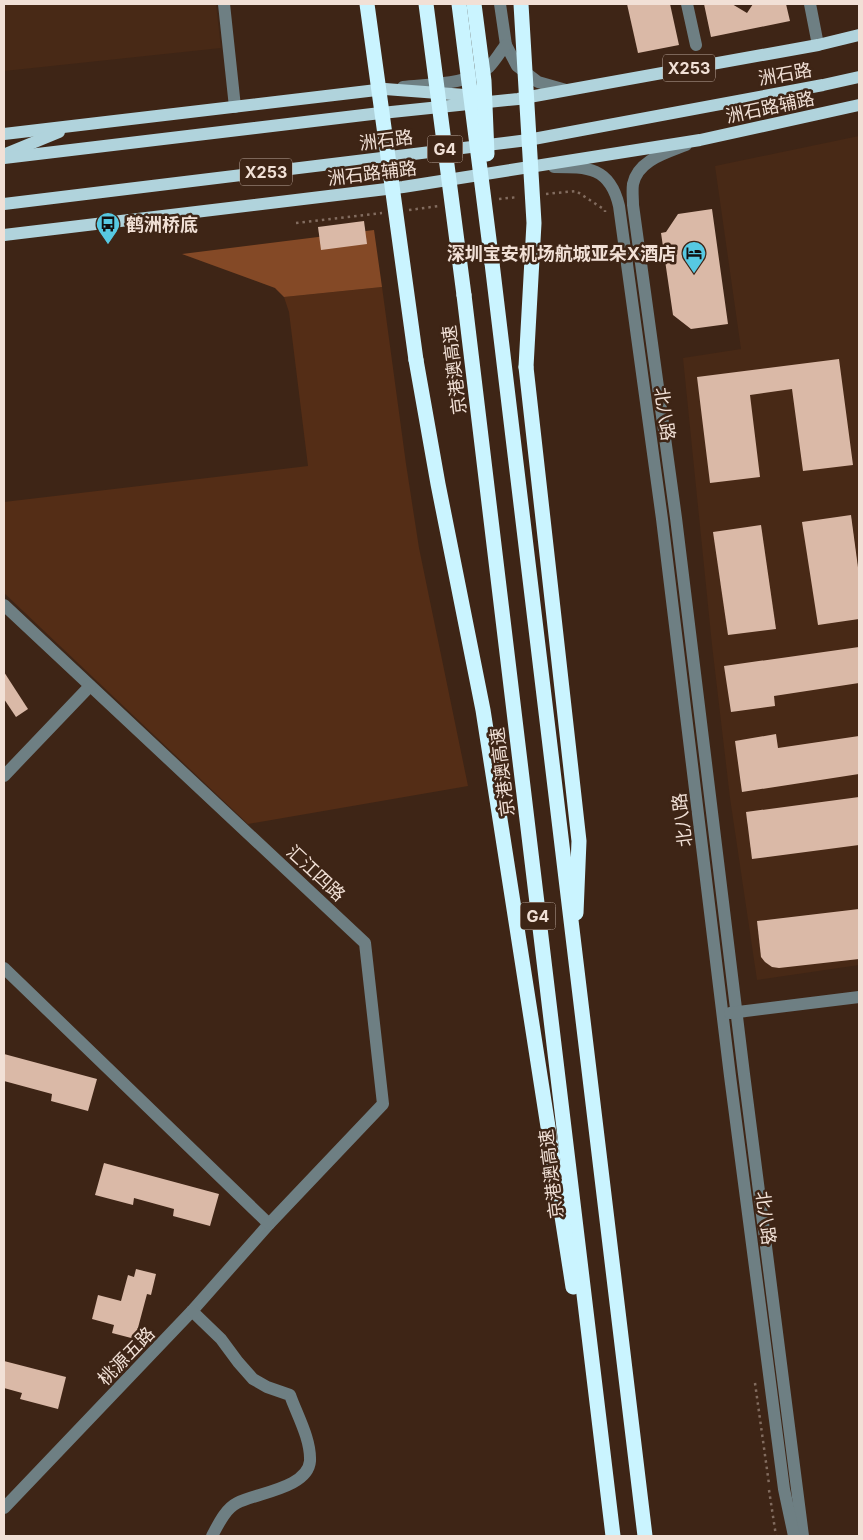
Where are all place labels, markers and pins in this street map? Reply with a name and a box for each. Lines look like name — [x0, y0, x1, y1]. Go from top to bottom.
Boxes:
bus stop icon: 鹤洲桥底 — [95, 211, 121, 245]
place label: 鹤洲桥底 — [126, 214, 198, 235]
hotel icon: 深圳宝安机场航城亚朵X酒店 — [681, 240, 707, 274]
place label: 深圳宝安机场航城亚朵X酒店 — [447, 243, 676, 264]

